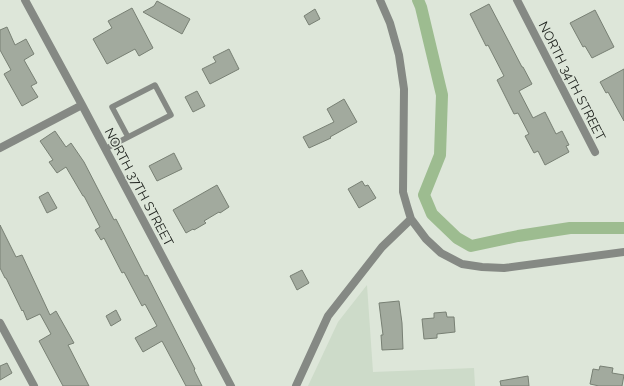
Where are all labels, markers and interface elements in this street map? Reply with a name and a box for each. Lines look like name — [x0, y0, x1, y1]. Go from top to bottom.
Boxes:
street label: NORTH 34TH STREET — [536, 19, 609, 143]
street label: NORTH 37TH STREET — [101, 125, 177, 249]

